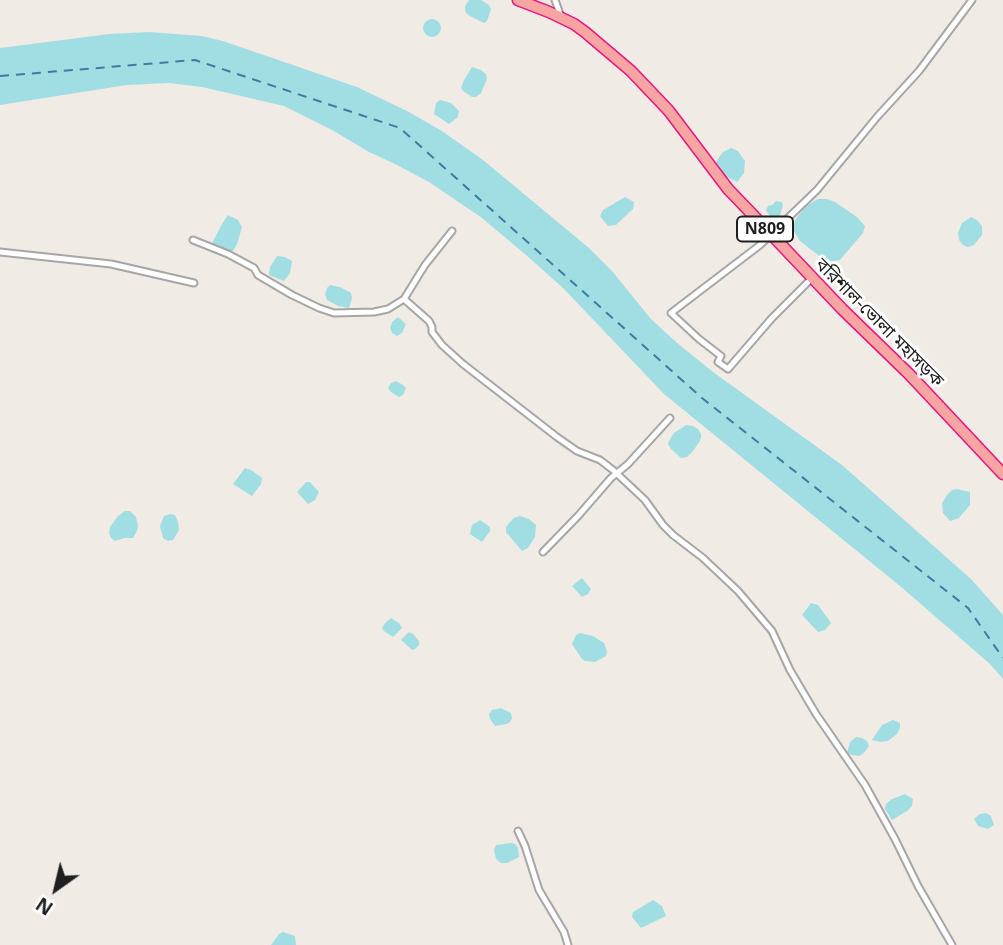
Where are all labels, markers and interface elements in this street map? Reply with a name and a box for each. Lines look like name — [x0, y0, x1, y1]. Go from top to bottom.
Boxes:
road number: N809 — [737, 216, 793, 242]
street label: বরিশাল-ভোলা মহাসড়ক — [810, 254, 948, 392]
north arrow — [21, 854, 91, 924]
text: N — [31, 891, 58, 922]

